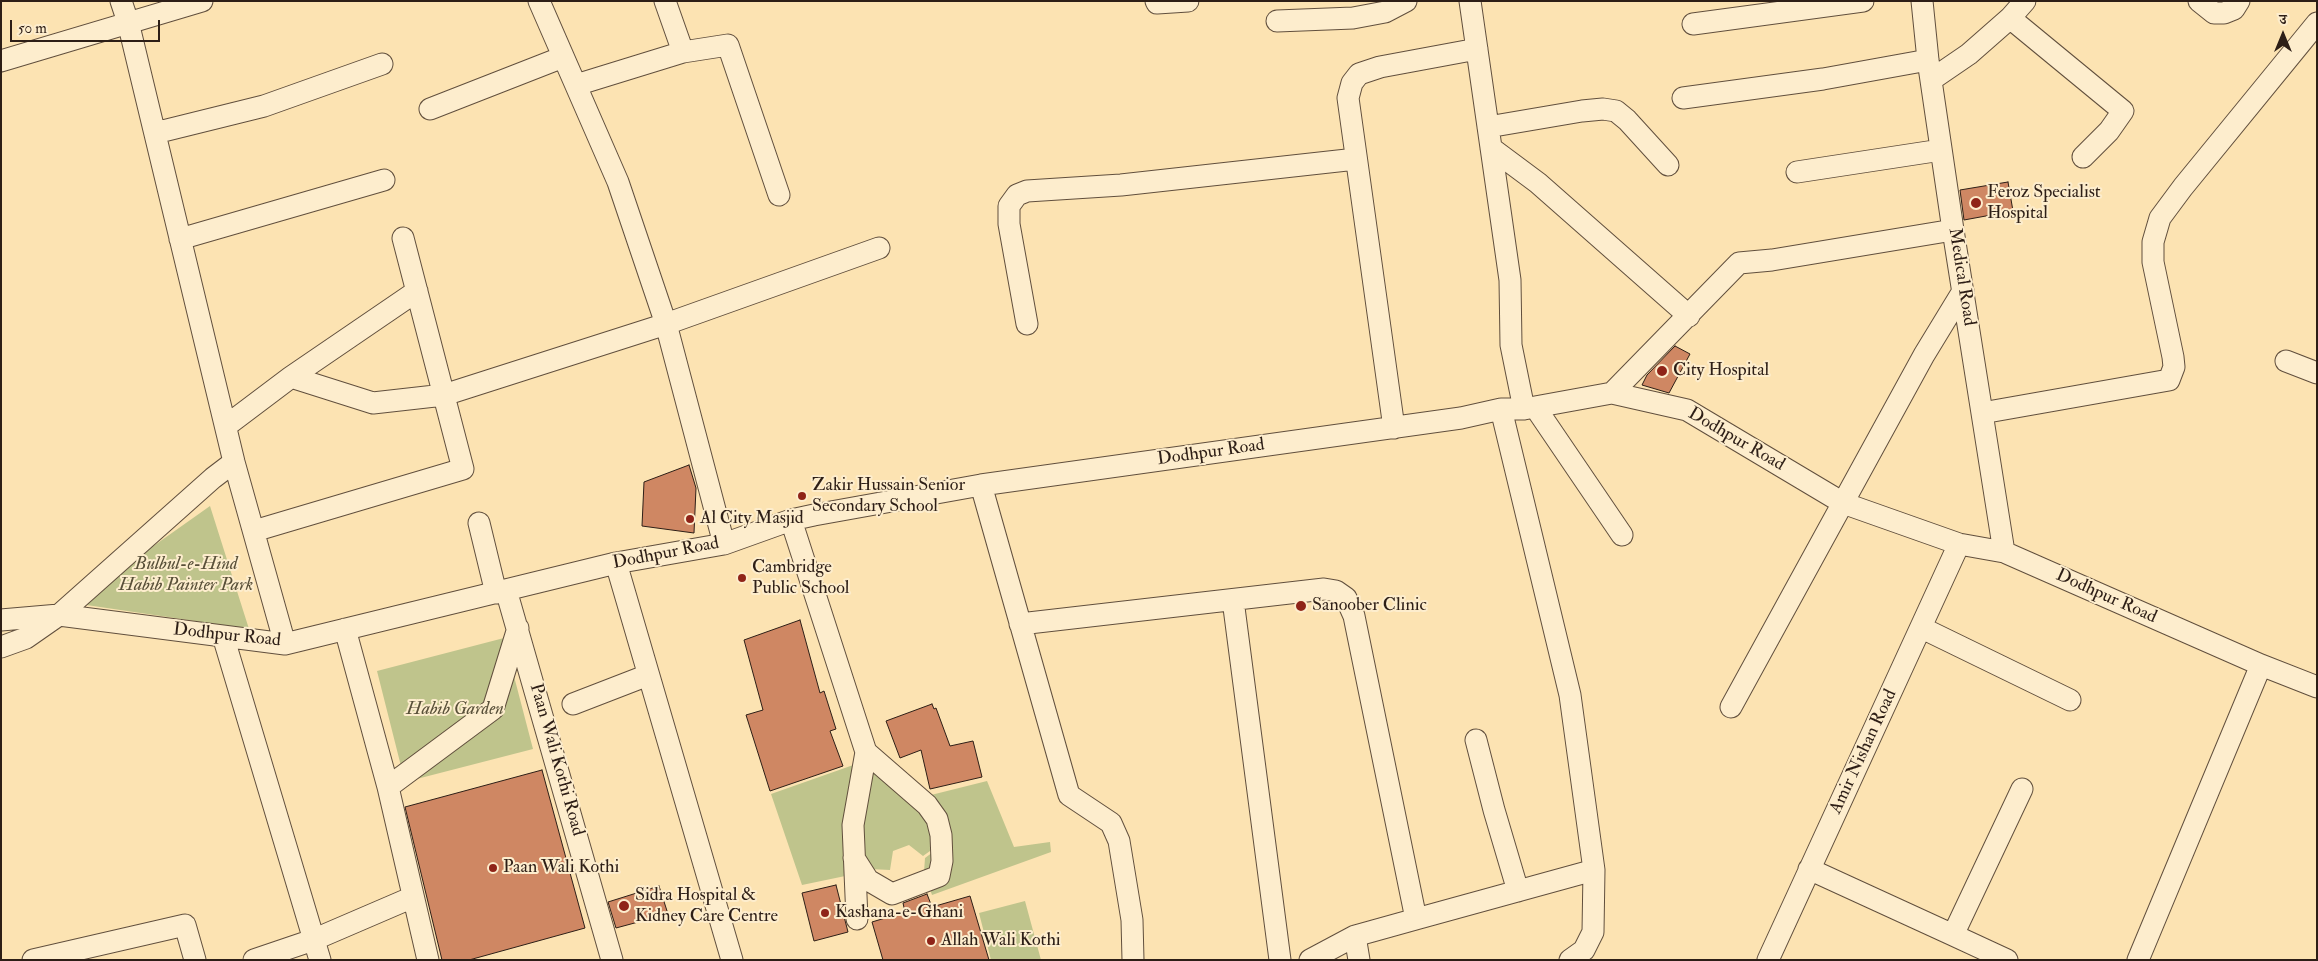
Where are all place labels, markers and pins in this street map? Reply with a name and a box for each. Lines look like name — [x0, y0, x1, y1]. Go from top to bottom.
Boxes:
place label: Feroz Specialist Hospital — [1987, 182, 2101, 224]
marker: Feroz Specialist Hospital — [1969, 196, 1983, 210]
place label: City Hospital — [1673, 360, 1769, 382]
marker: City Hospital — [1655, 364, 1669, 378]
place label: Zakir Hussain Senior Secondary School — [812, 475, 965, 518]
marker: Zakir Hussain Senior Secondary School — [796, 490, 808, 502]
place label: Al City Masjid — [700, 508, 804, 530]
marker: Al City Masjid — [684, 513, 696, 525]
place label: Cambridge Public School — [752, 557, 849, 600]
marker: Cambridge Public School — [736, 572, 748, 584]
place label: Sanoober Clinic — [1312, 595, 1427, 617]
marker: Sanoober Clinic — [1294, 599, 1308, 613]
place label: Paan Wali Kothi — [503, 857, 619, 879]
marker: Paan Wali Kothi — [487, 862, 499, 874]
place label: Sidra Hospital & Kidney Care Centre — [635, 885, 778, 928]
marker: Sidra Hospital & Kidney Care Centre — [617, 899, 631, 913]
place label: Kashana-e-Ghani — [835, 902, 963, 924]
marker: Kashana-e-Ghani — [819, 907, 831, 919]
place label: Allah Wali Kothi — [941, 930, 1061, 952]
marker: Allah Wali Kothi — [925, 935, 937, 947]

